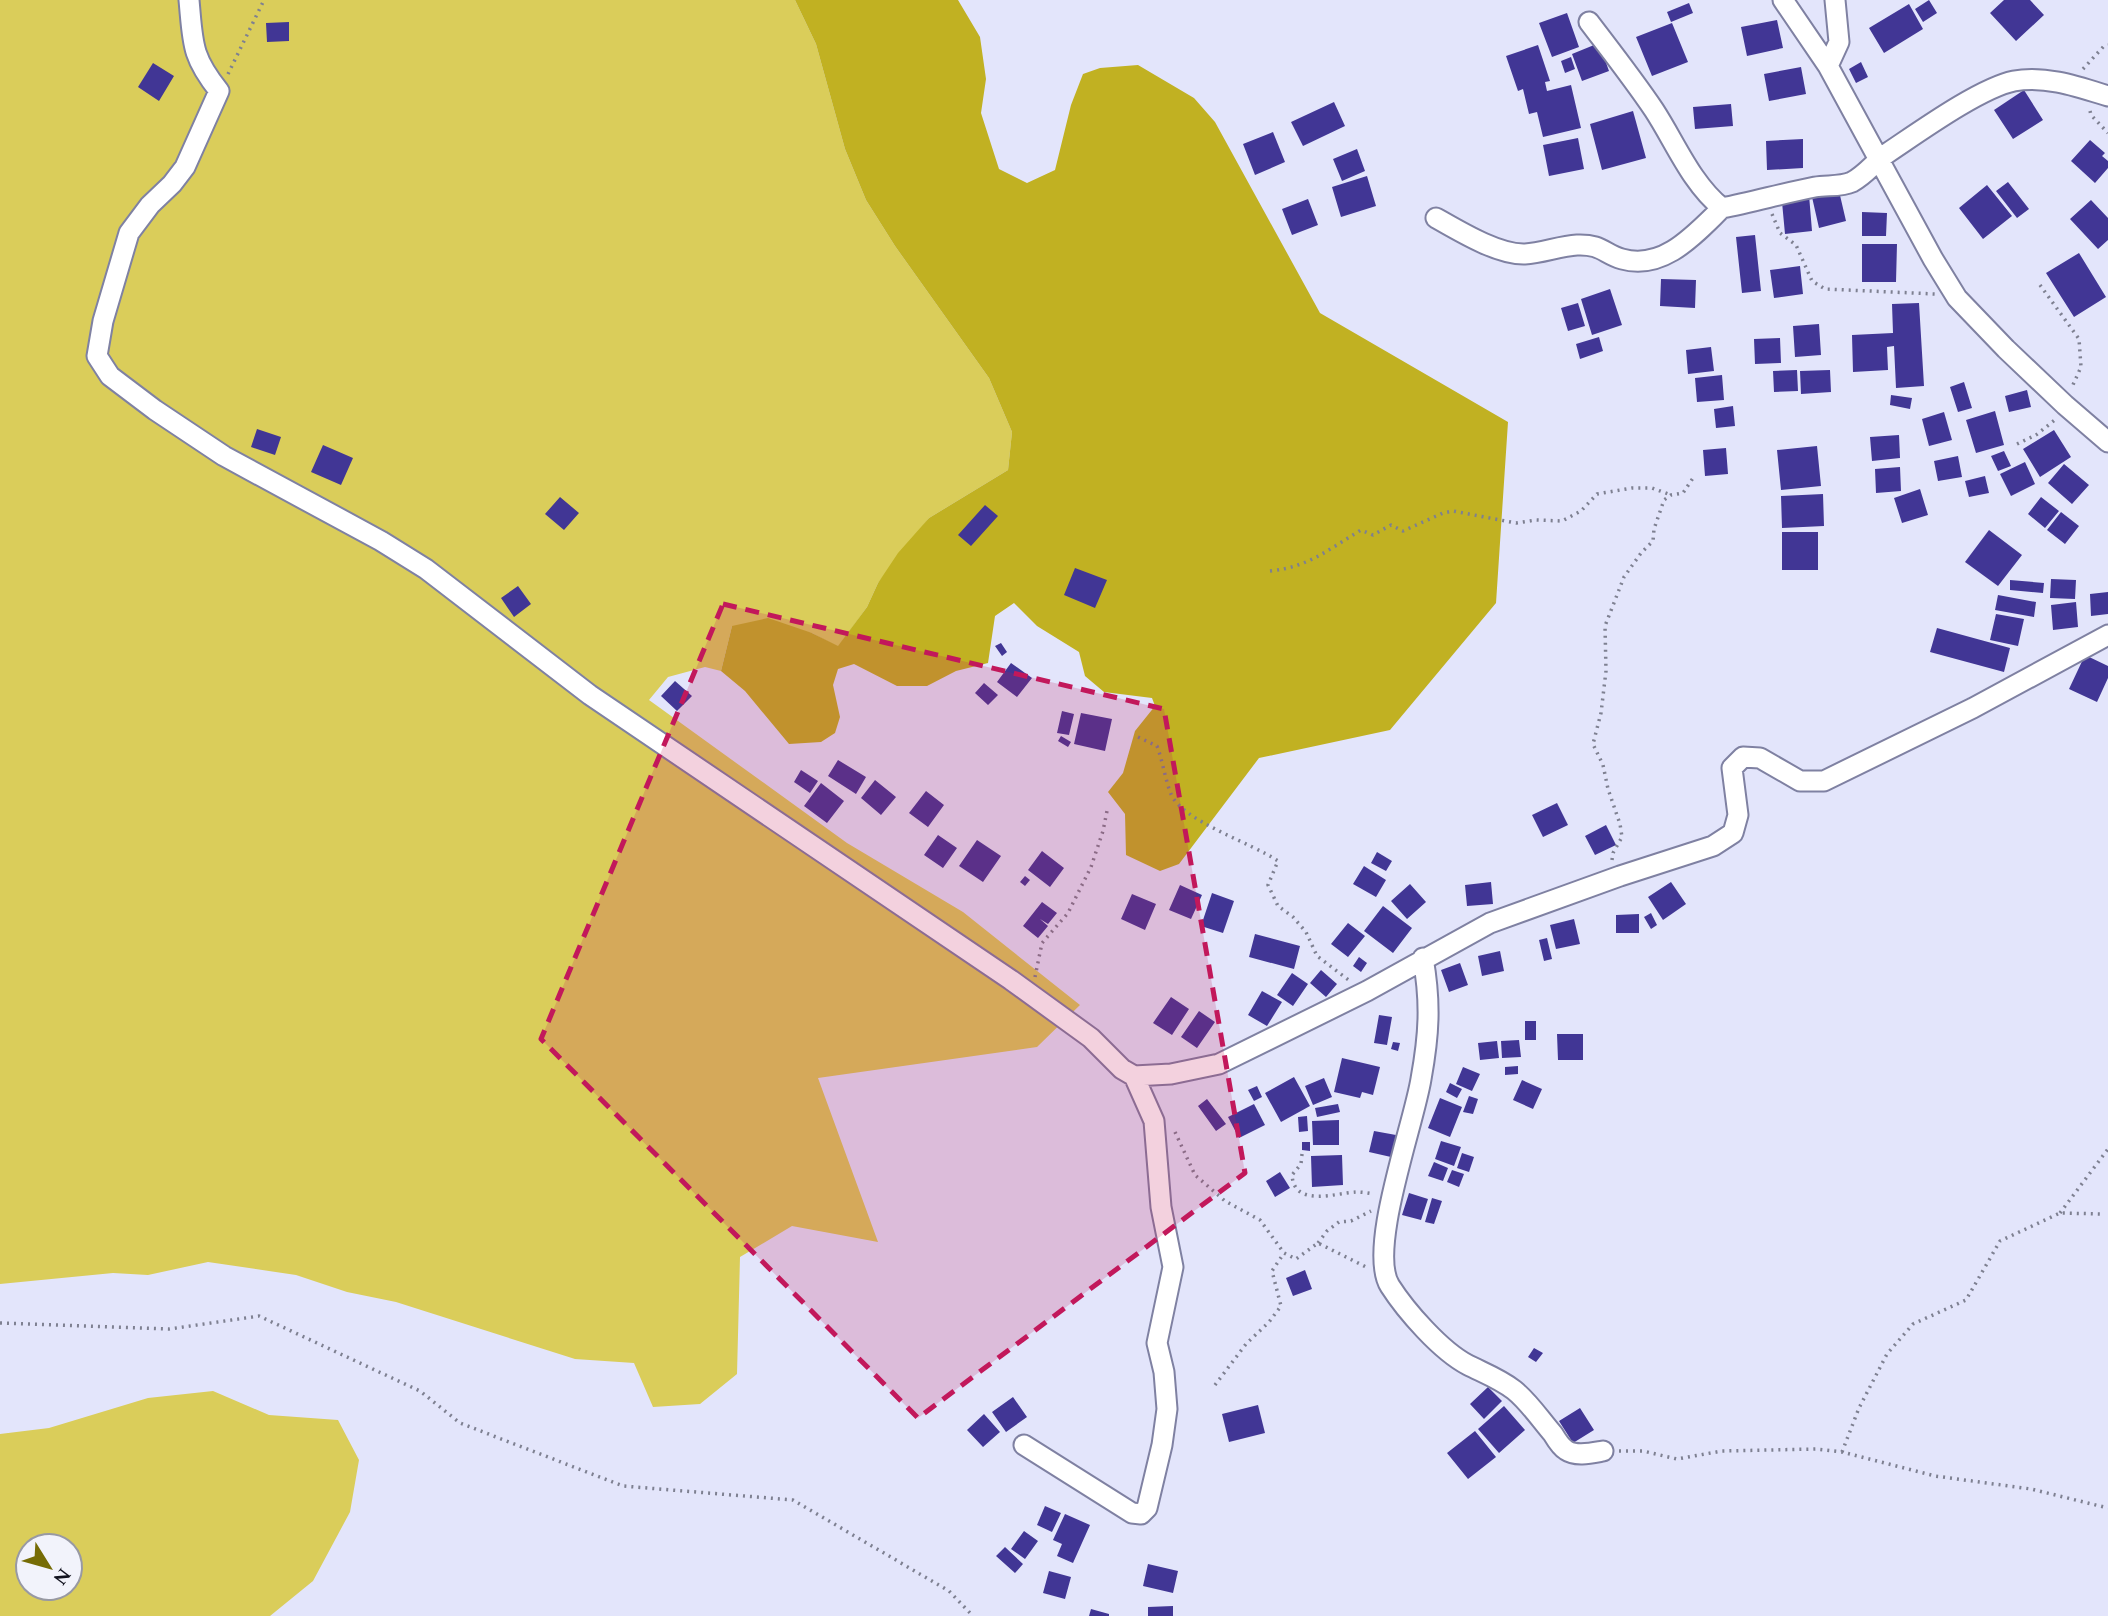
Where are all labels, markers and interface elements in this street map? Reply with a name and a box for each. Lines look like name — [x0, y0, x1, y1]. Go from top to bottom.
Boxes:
north arrow — [14, 1532, 84, 1602]
text: N — [45, 1561, 78, 1591]

